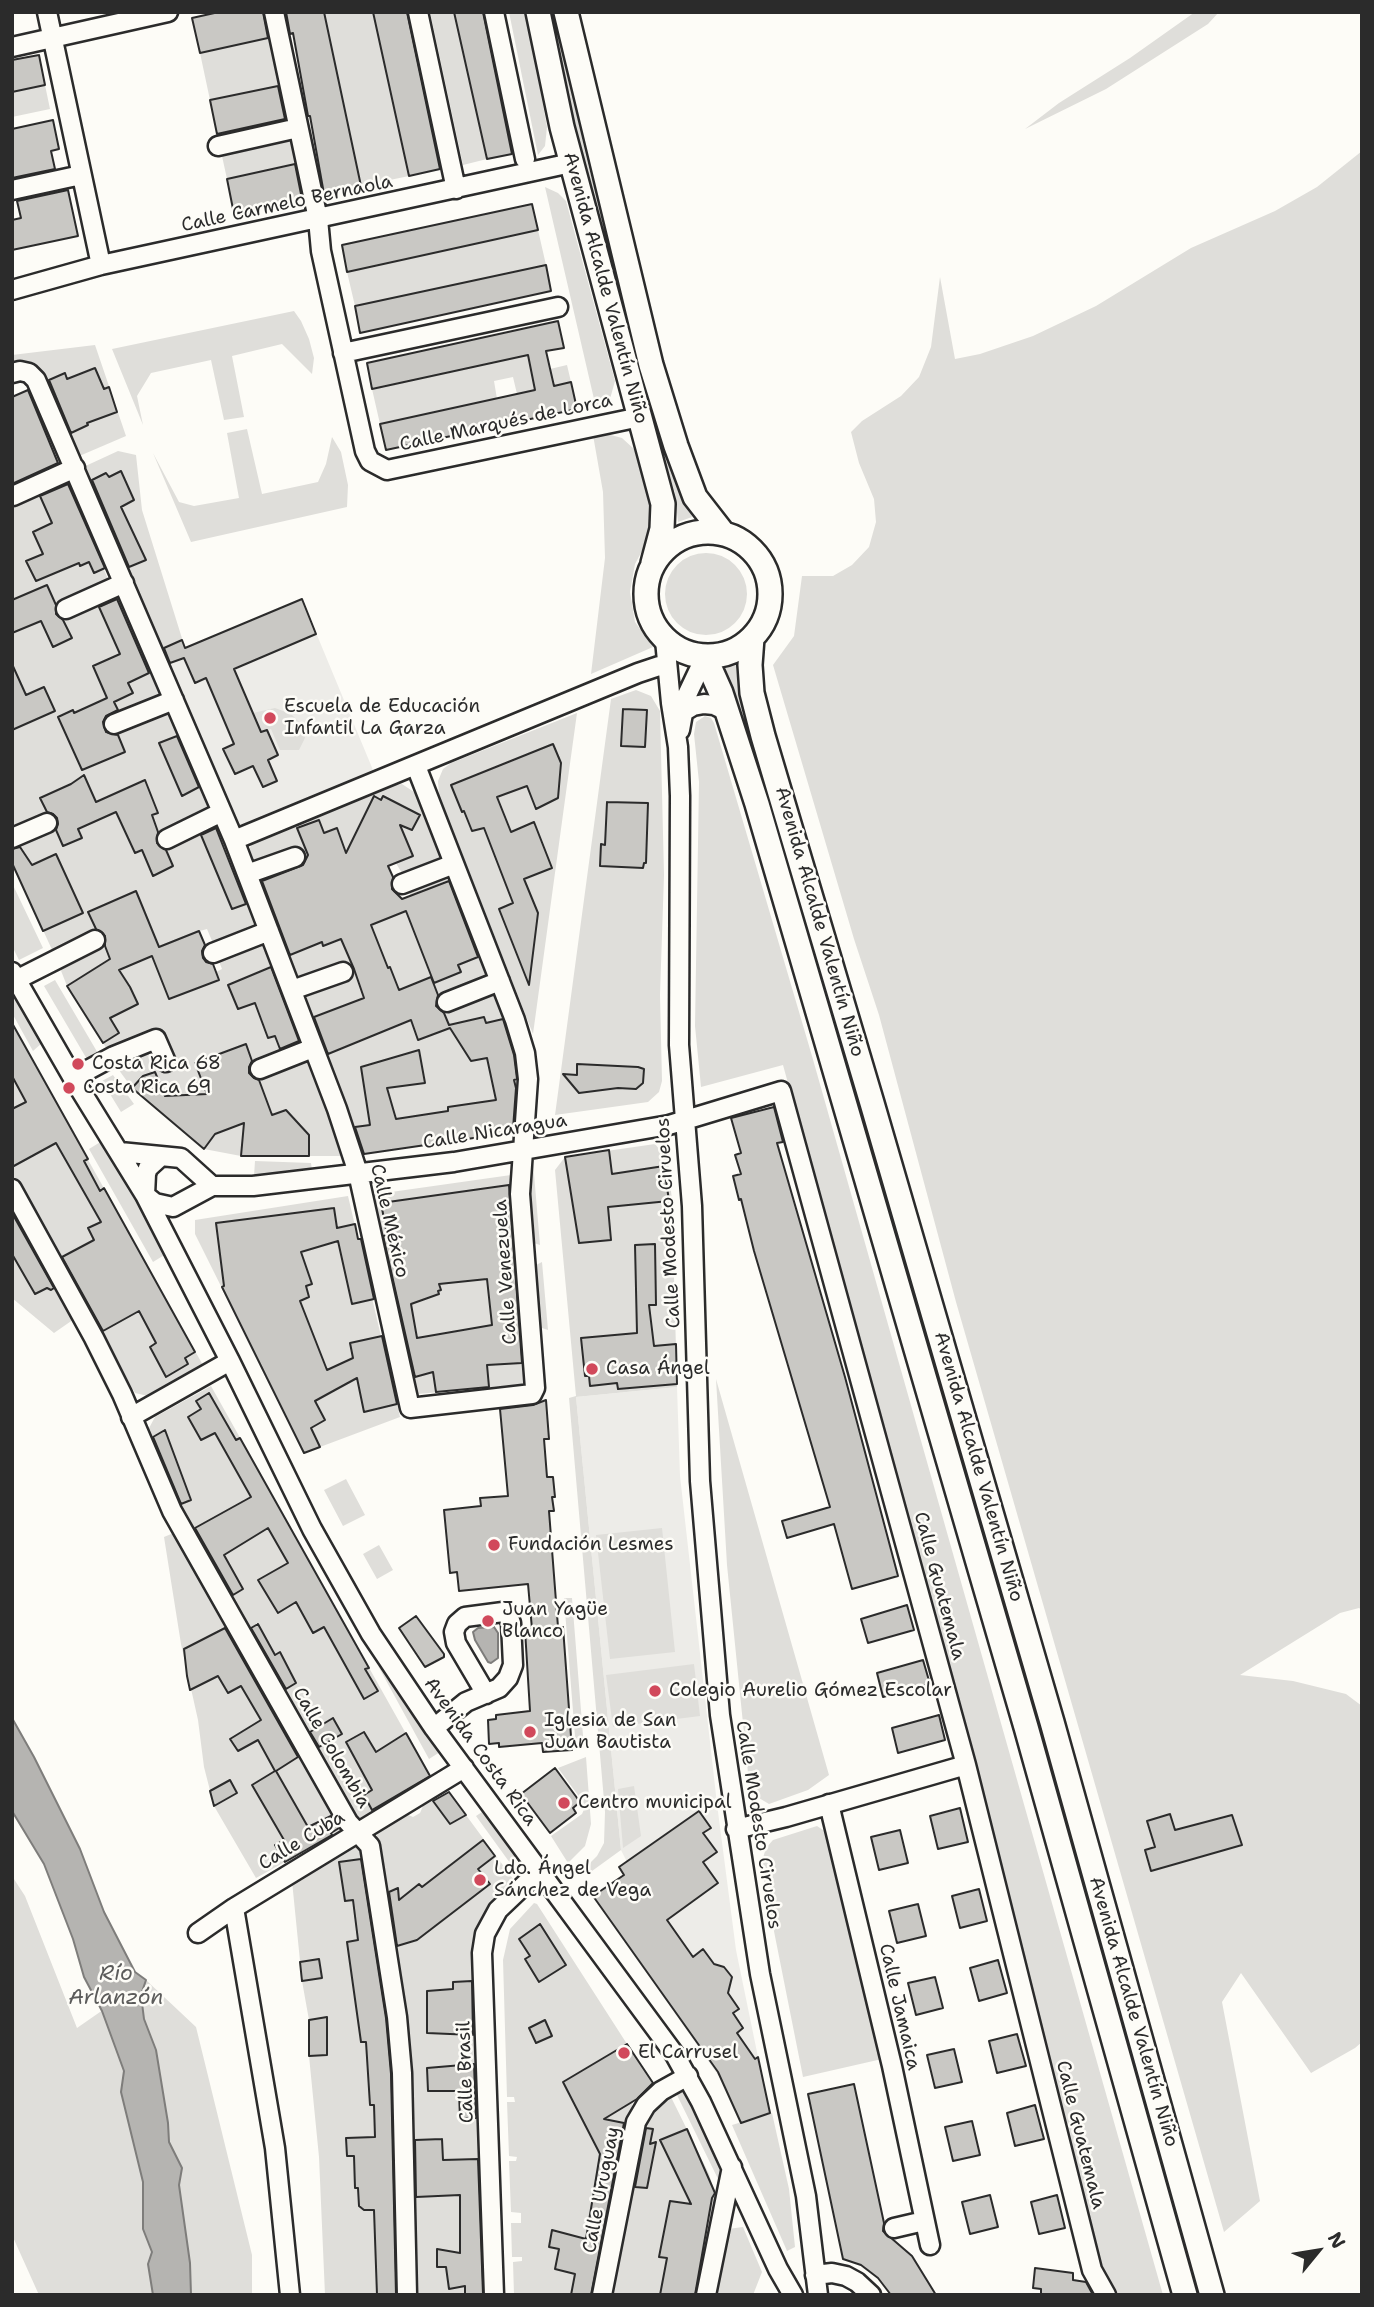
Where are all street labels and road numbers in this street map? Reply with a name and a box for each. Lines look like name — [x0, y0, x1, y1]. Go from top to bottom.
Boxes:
street label: Avenida Alcalde Valentín Niño — [558, 150, 652, 426]
street label: Calle Carmelo Bernaola — [179, 170, 395, 238]
street label: Calle Marqués de Lorca — [398, 389, 614, 457]
street label: Avenida Alcalde Valentín Niño — [769, 784, 869, 1060]
street label: Calle Nicaragua — [421, 1109, 569, 1155]
street label: Calle Modesto Ciruelos — [652, 1117, 686, 1329]
street label: Calle México — [365, 1162, 413, 1280]
street label: Calle Venezuela — [490, 1199, 522, 1345]
street label: Avenida Alcalde Valentín Niño — [928, 1329, 1028, 1605]
street label: Calle Guatemala — [908, 1510, 970, 1662]
street label: Avenida Costa Rica — [419, 1673, 541, 1831]
street label: Calle Colombia — [287, 1684, 375, 1812]
street label: Calle Modesto Ciruelos — [730, 1719, 786, 1931]
street label: Calle Cuba — [255, 1806, 349, 1876]
street label: Avenida Alcalde Valentín Niño — [1083, 1874, 1183, 2150]
street label: Calle Jamaica — [873, 1942, 925, 2072]
street label: Calle Brasil — [453, 2021, 479, 2123]
street label: Calle Guatemala — [1051, 2058, 1109, 2212]
street label: Calle Uruguay — [579, 2125, 625, 2255]

